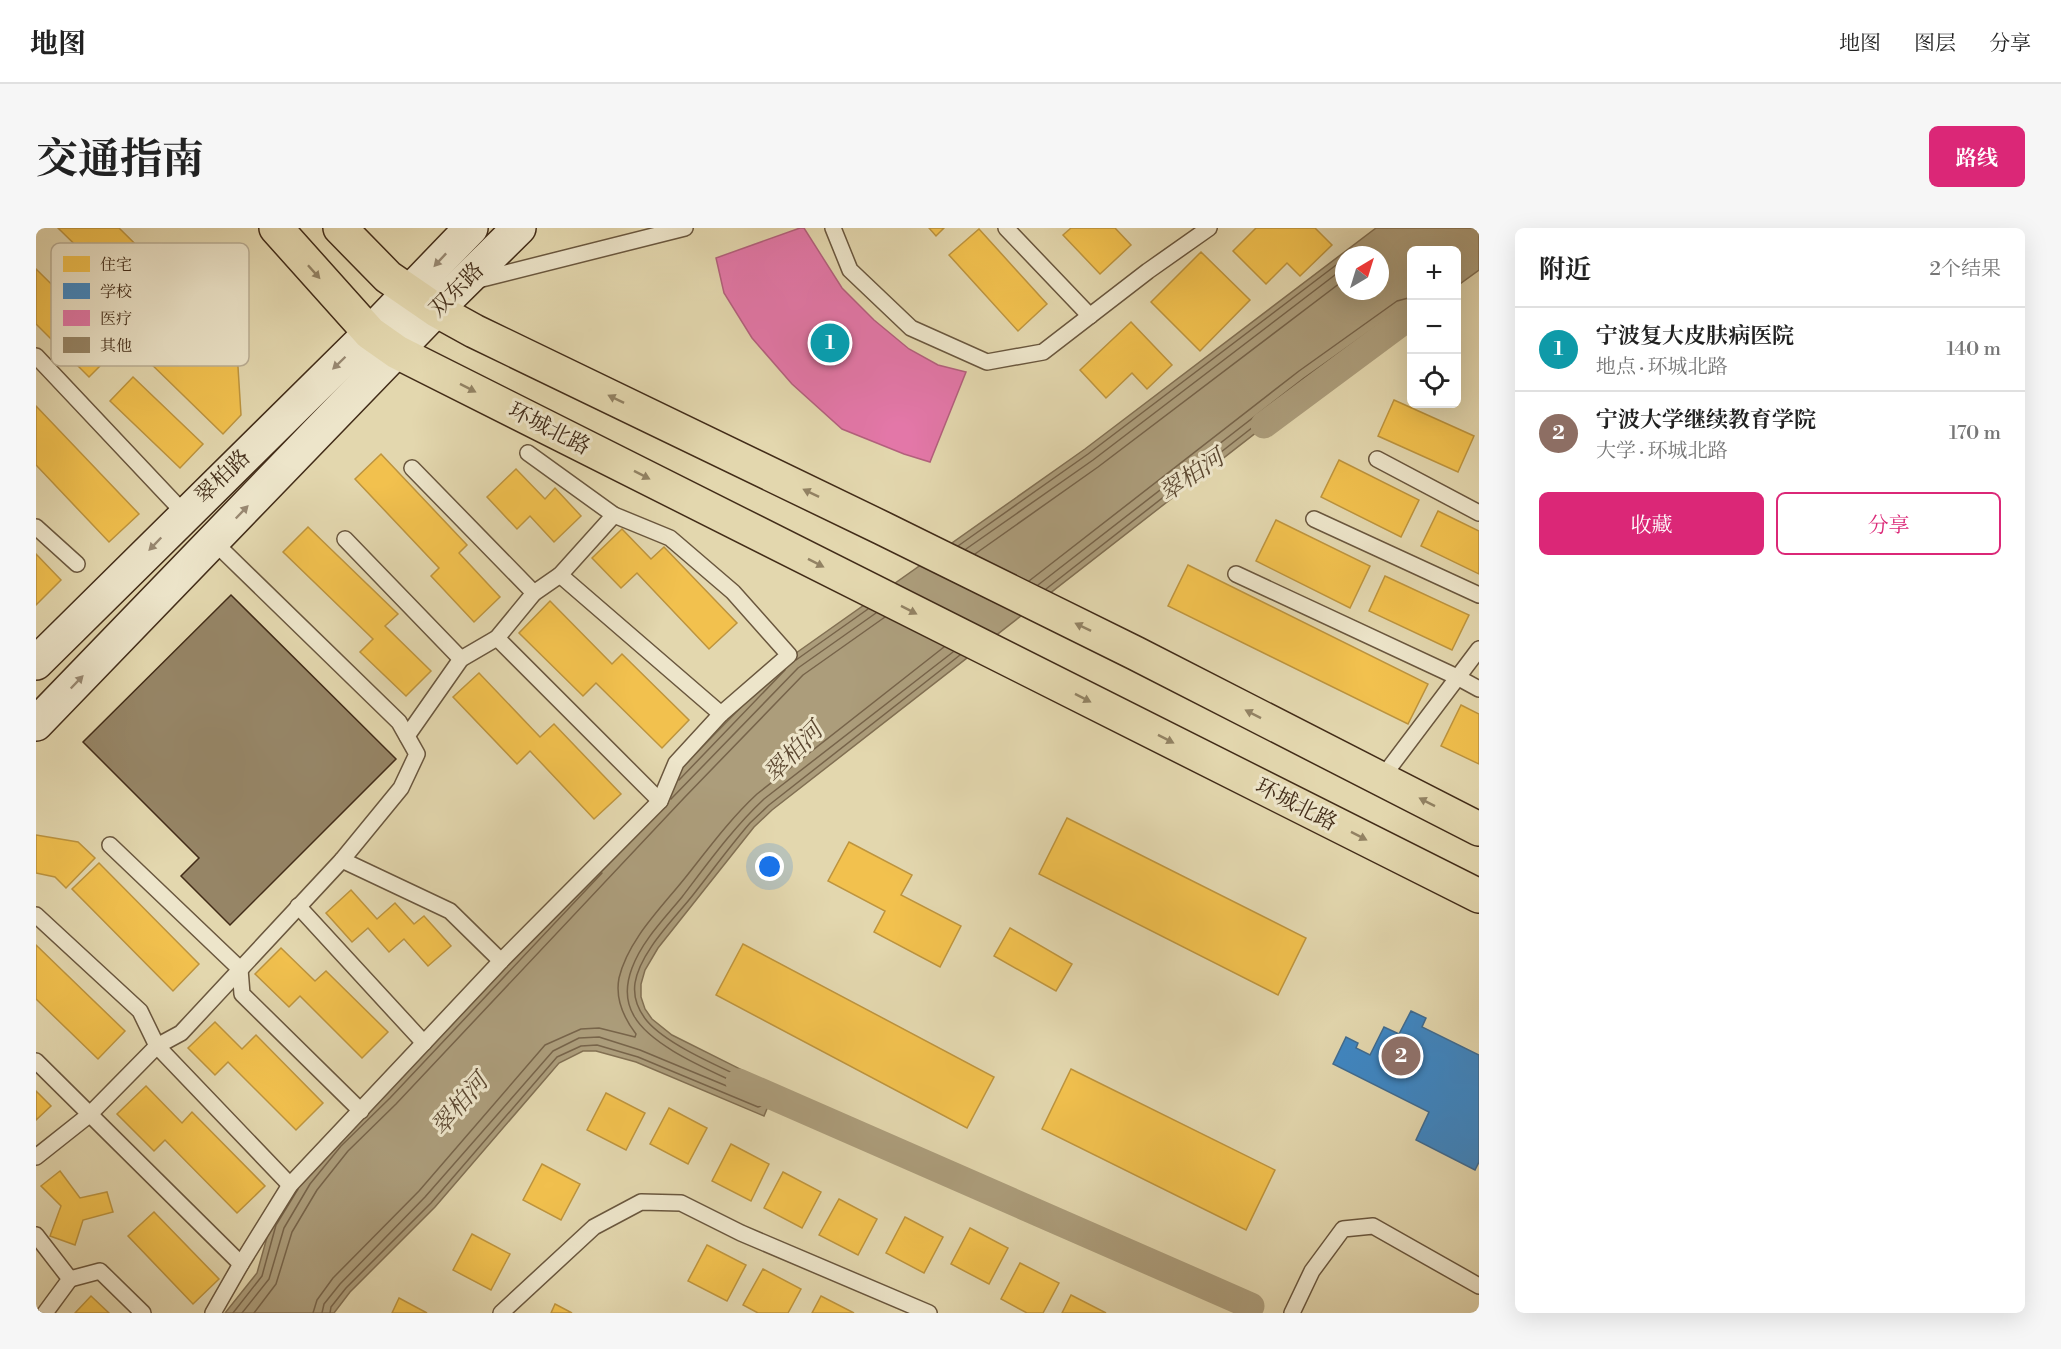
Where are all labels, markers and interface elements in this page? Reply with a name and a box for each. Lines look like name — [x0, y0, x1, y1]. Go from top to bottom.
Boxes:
text: 地图 — [30, 27, 86, 62]
text: 地图 — [1839, 31, 1881, 57]
text: 图层 — [1914, 31, 1956, 57]
text: 分享 — [1989, 31, 2031, 57]
button: 路线 — [1929, 126, 2025, 187]
text: 交通指南 — [36, 134, 204, 187]
legend — [51, 243, 249, 366]
north arrow — [1335, 246, 1389, 300]
map controls — [1407, 246, 1461, 408]
button: + — [1407, 246, 1461, 300]
one-way arrow — [433, 252, 447, 267]
text: 附近 — [1539, 254, 1591, 286]
text: 住宅 — [100, 255, 132, 275]
street label: 双东路 — [424, 257, 490, 323]
text: 2个结果 — [1930, 257, 2001, 282]
one-way arrow — [307, 264, 320, 279]
text: 学校 — [100, 282, 132, 302]
button: − — [1407, 300, 1461, 354]
text: 医疗 — [100, 309, 132, 329]
pin: 1 — [810, 320, 850, 366]
text: 宁波复大皮肤病医院 — [1596, 323, 1794, 350]
text: 其他 — [100, 336, 132, 356]
text: 1 — [1554, 337, 1563, 362]
text: 140 m — [1946, 337, 2001, 362]
button: locate — [1407, 354, 1461, 408]
text: 地点 · 环城北路 — [1596, 355, 1728, 380]
one-way arrow — [333, 356, 347, 370]
one-way arrow — [459, 383, 476, 392]
one-way arrow — [608, 395, 625, 404]
street label: 环城北路 — [504, 397, 594, 461]
text: 宁波大学继续教育学院 — [1596, 407, 1816, 434]
text: 2 — [1552, 421, 1565, 446]
text: 170 m — [1949, 421, 2001, 446]
text: 大学 · 环城北路 — [1596, 439, 1728, 464]
water label: 翠柏河 — [1154, 441, 1234, 509]
street label: 翠柏路 — [190, 444, 256, 510]
one-way arrow — [633, 470, 651, 480]
one-way arrow — [802, 489, 819, 498]
button: 收藏 — [1539, 492, 1764, 555]
button: 分享 — [1776, 492, 2001, 555]
one-way arrow — [235, 505, 249, 520]
one-way arrow — [148, 537, 162, 552]
one-way arrow — [808, 558, 825, 567]
one-way arrow — [900, 604, 918, 614]
one-way arrow — [1074, 623, 1091, 632]
one-way arrow — [69, 676, 83, 690]
one-way arrow — [1074, 692, 1092, 702]
one-way arrow — [1245, 709, 1262, 718]
water label: 翠柏河 — [758, 714, 833, 789]
one-way arrow — [1157, 735, 1174, 744]
street label: 环城北路 — [1251, 773, 1341, 837]
one-way arrow — [1418, 798, 1436, 808]
one-way arrow — [1350, 831, 1367, 841]
your location — [755, 852, 784, 881]
pin: 2 — [1382, 1034, 1420, 1078]
water label: 翠柏河 — [425, 1065, 498, 1142]

